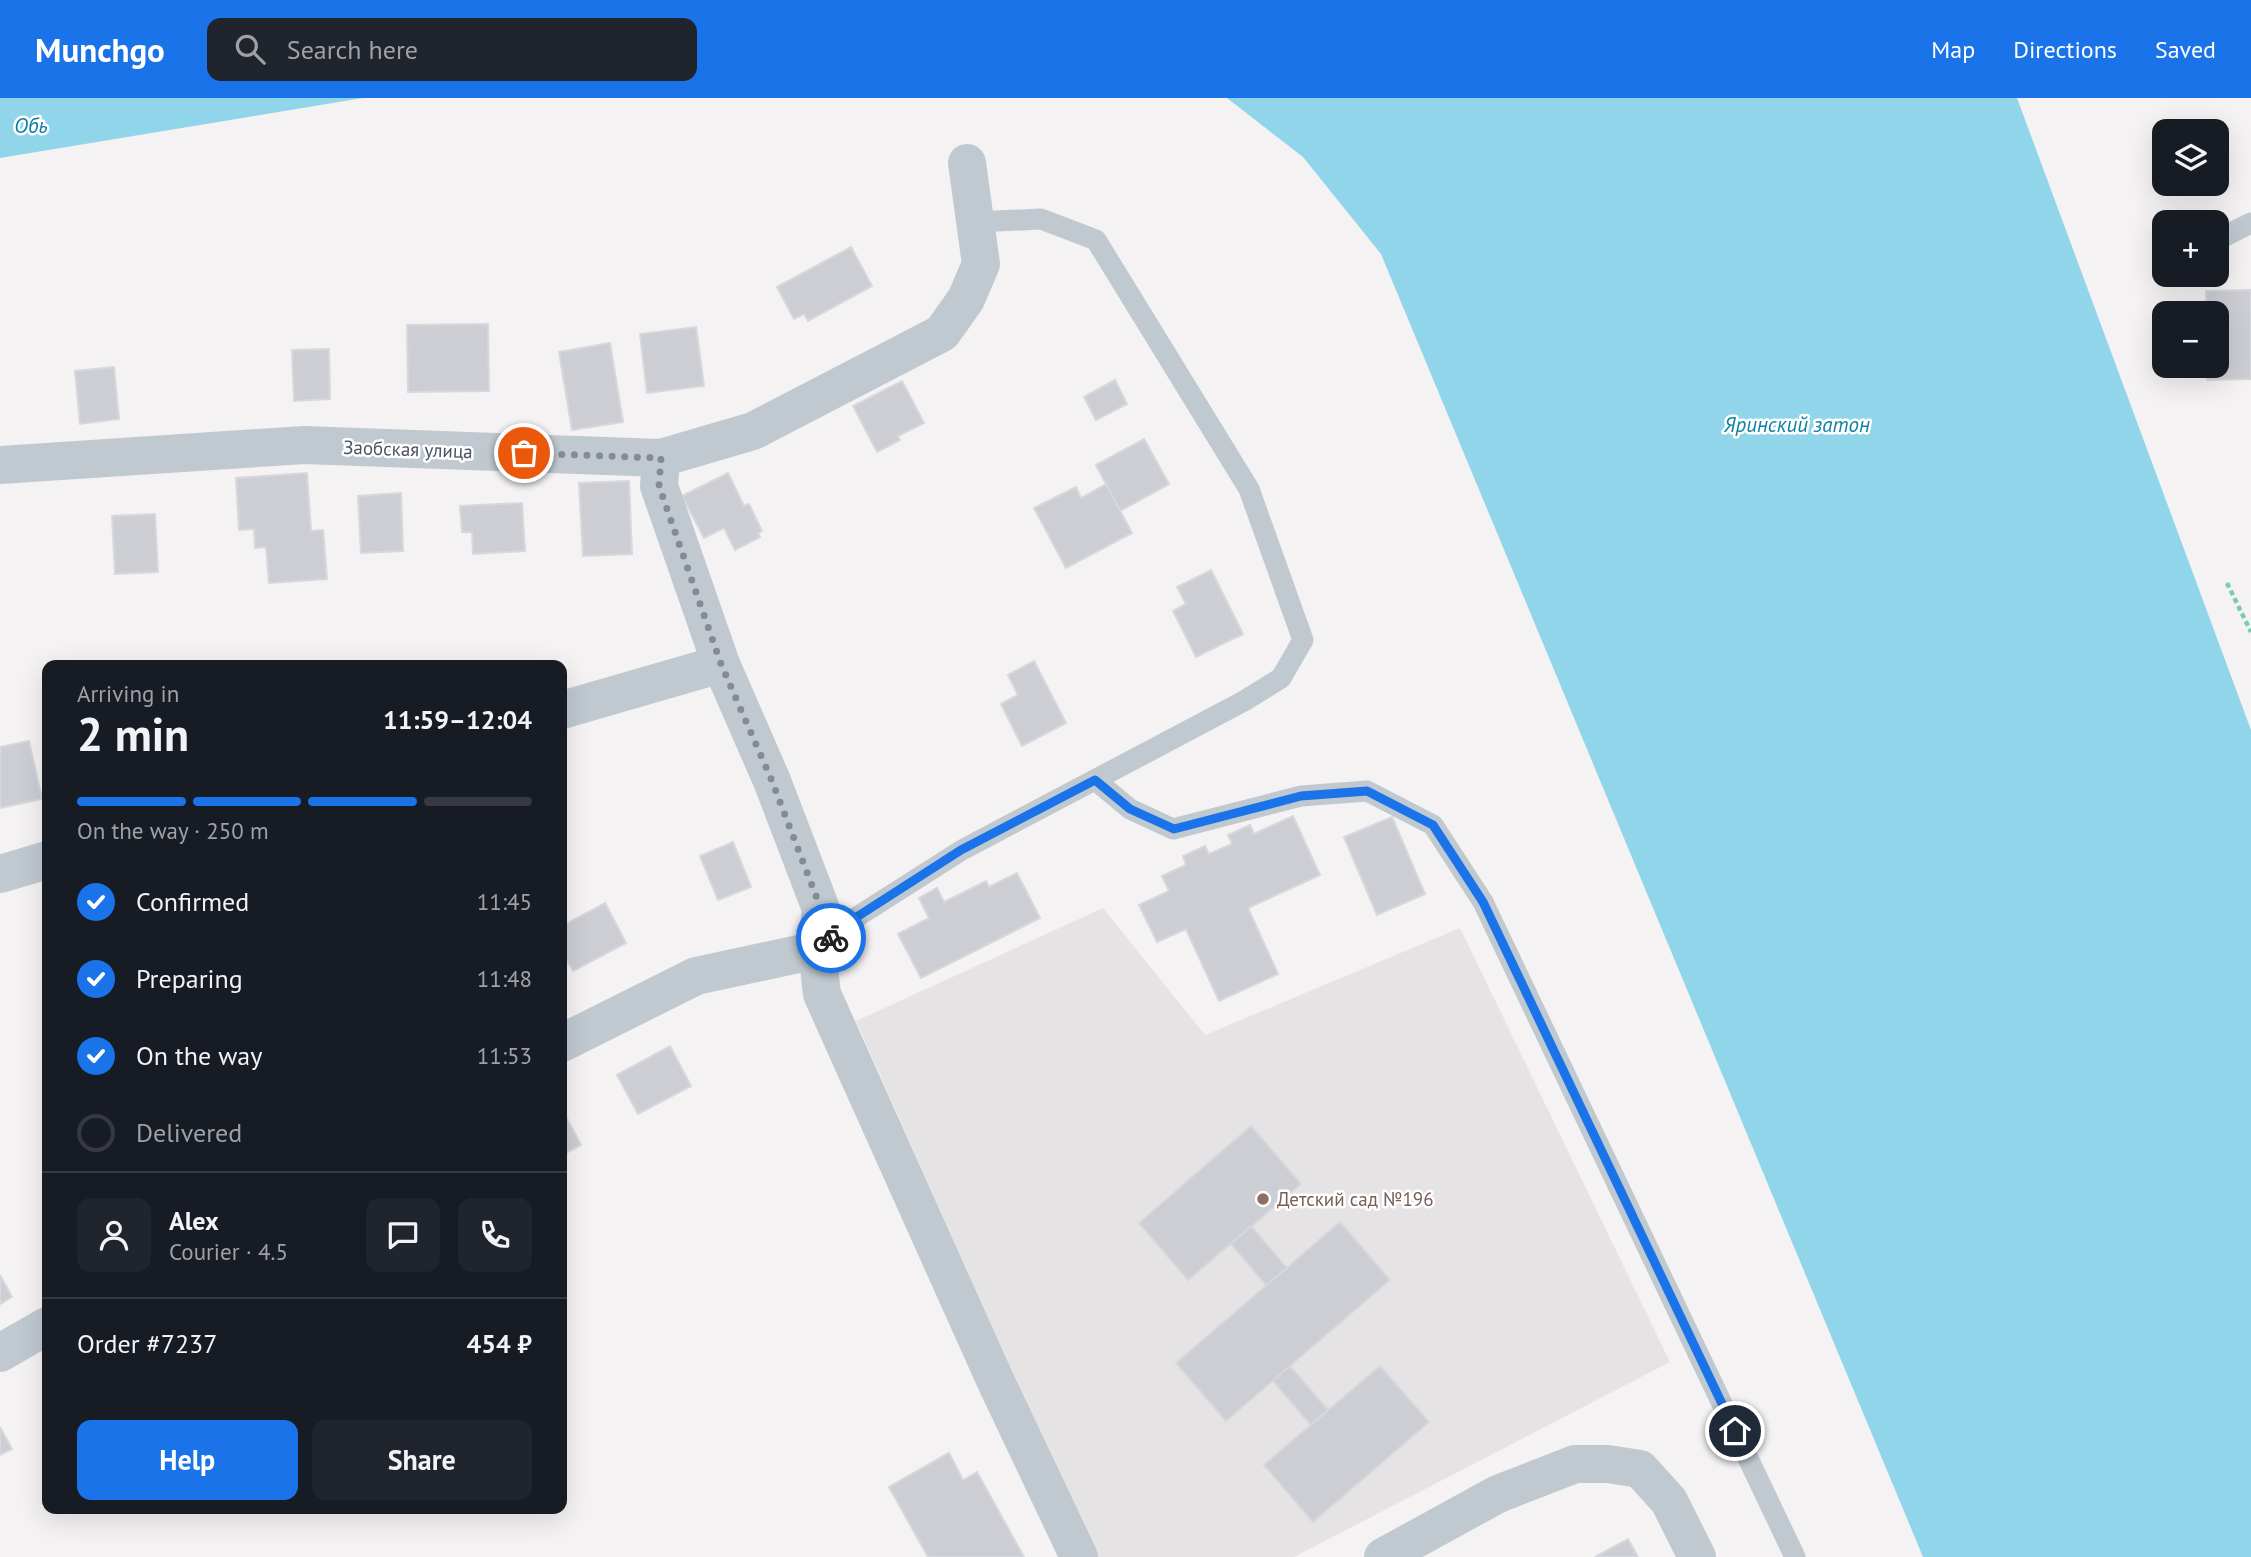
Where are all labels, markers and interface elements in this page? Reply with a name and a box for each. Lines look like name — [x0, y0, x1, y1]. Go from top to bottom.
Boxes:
search box — [207, 18, 697, 81]
text: Munchgo — [35, 28, 165, 71]
icon: search — [231, 30, 269, 68]
text: Search here — [287, 33, 418, 66]
text: Map — [1931, 34, 1975, 65]
text: Directions — [2013, 34, 2117, 65]
text: Saved — [2155, 34, 2216, 65]
water label: Обь — [14, 112, 48, 139]
map controls — [2152, 119, 2229, 378]
button: layers — [2152, 119, 2229, 196]
button: + — [2152, 210, 2229, 287]
button: − — [2152, 301, 2229, 378]
water label: Яринский затон — [1723, 411, 1870, 438]
pin — [494, 423, 554, 483]
icon: bag — [505, 434, 543, 472]
street label: Заобская улица — [343, 435, 473, 463]
text: Arriving in — [77, 679, 179, 708]
text: 11:59–12:04 — [383, 703, 532, 736]
text: 2 min — [77, 704, 189, 764]
text: On the way · 250 m — [77, 816, 269, 845]
icon: check — [77, 883, 115, 921]
text: Confirmed — [136, 885, 249, 918]
text: 11:45 — [477, 887, 532, 916]
courier — [796, 903, 866, 973]
icon: bike — [812, 919, 850, 957]
icon: check — [77, 960, 115, 998]
text: Preparing — [136, 962, 243, 995]
text: 11:48 — [477, 964, 532, 993]
icon: check — [77, 1037, 115, 1075]
text: On the way — [136, 1039, 262, 1072]
text: 11:53 — [477, 1041, 532, 1070]
text: Delivered — [136, 1116, 242, 1149]
place label: Детский сад №196 — [1277, 1187, 1434, 1211]
marker: Детский сад №196 — [1255, 1191, 1271, 1207]
button: person — [77, 1198, 151, 1272]
button: chat — [366, 1198, 440, 1272]
button: phone — [458, 1198, 532, 1272]
text: Alex — [169, 1204, 219, 1237]
text: Courier · 4.5 — [169, 1237, 288, 1266]
text: Order #7237 — [77, 1327, 217, 1360]
text: 454 ₽ — [466, 1327, 532, 1360]
pin — [1705, 1401, 1765, 1461]
icon: home — [1716, 1412, 1754, 1450]
button: Help — [77, 1420, 298, 1500]
button: Share — [312, 1420, 532, 1500]

